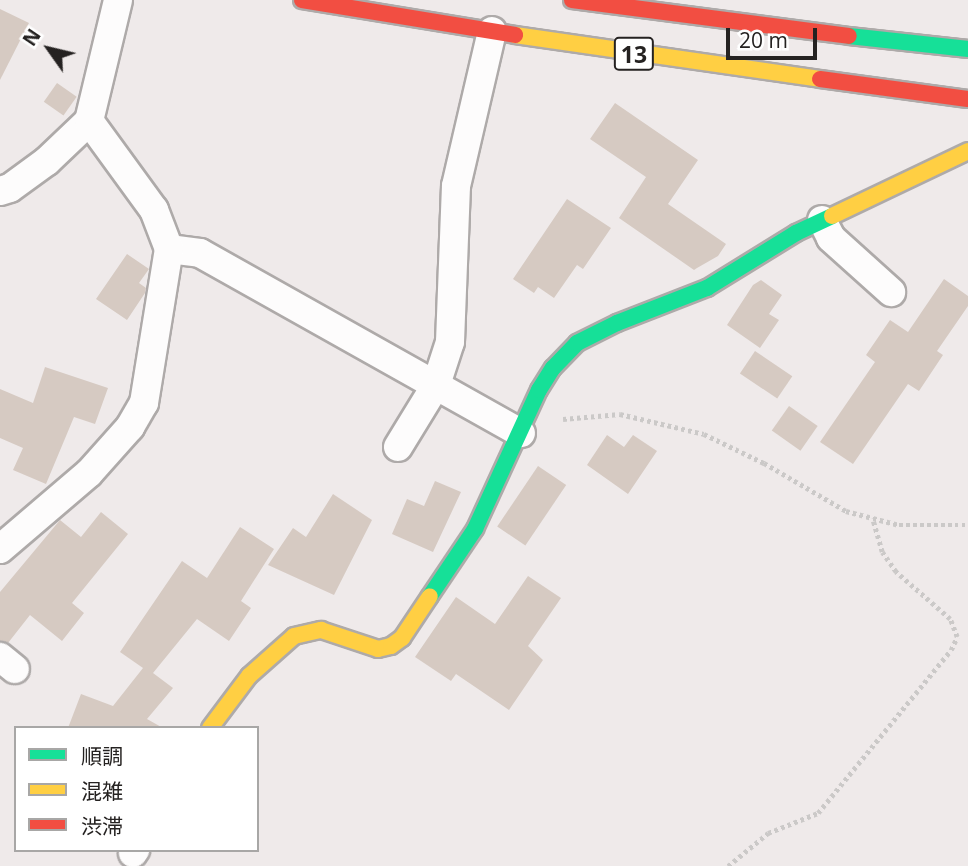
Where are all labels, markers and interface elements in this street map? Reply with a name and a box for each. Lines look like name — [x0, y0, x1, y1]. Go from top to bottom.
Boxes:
north arrow — [14, 14, 84, 84]
scale bar — [730, 14, 821, 58]
text: N — [16, 24, 47, 51]
text: 20 m — [739, 26, 788, 54]
road number: 13 — [613, 34, 655, 74]
legend — [14, 726, 259, 852]
text: 順調 — [81, 742, 123, 770]
text: 混雑 — [81, 777, 123, 805]
text: 渋滞 — [81, 812, 123, 840]

